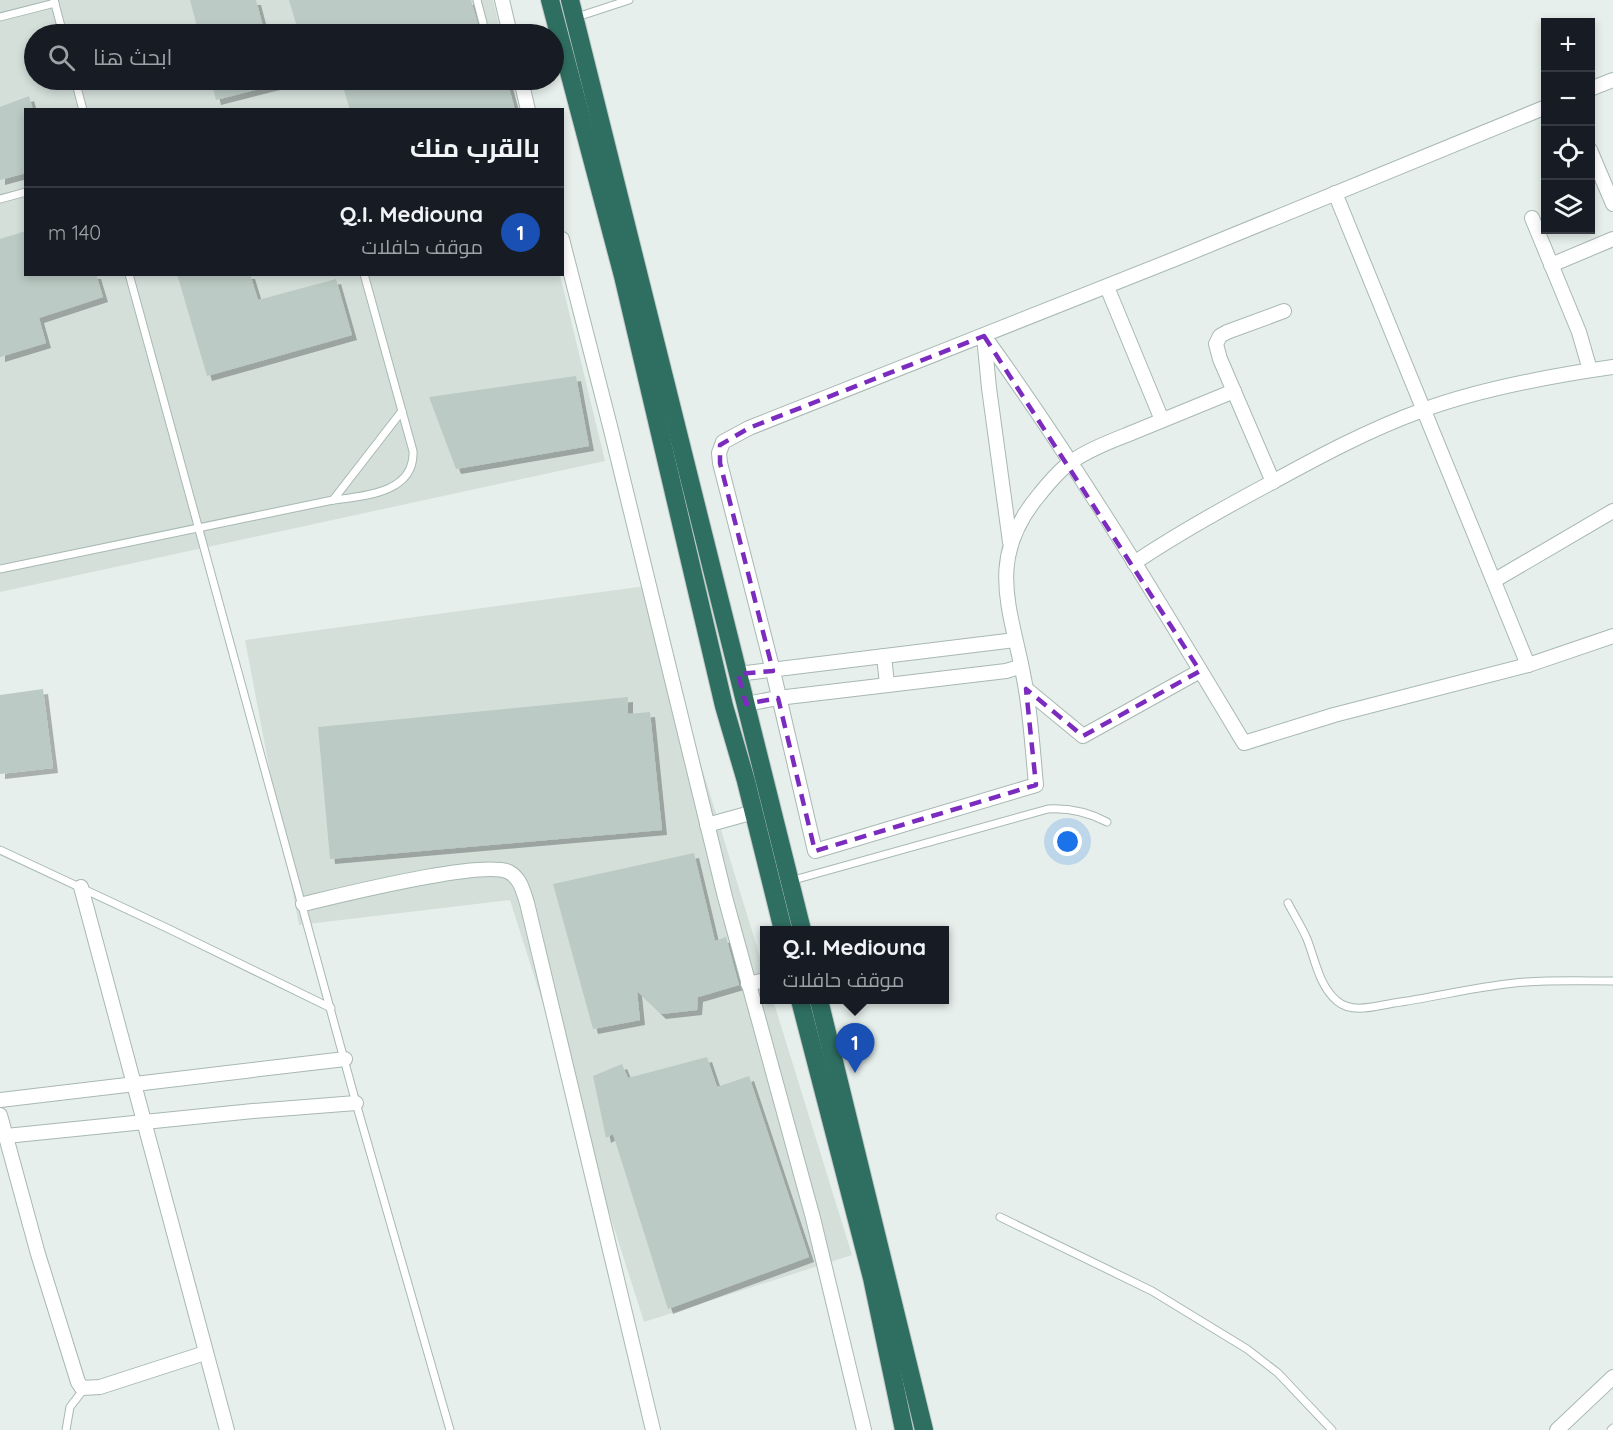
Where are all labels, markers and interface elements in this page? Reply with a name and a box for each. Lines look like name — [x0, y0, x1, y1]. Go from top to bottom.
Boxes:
map controls — [1541, 18, 1595, 234]
button: + — [1541, 18, 1595, 72]
search box — [24, 24, 564, 90]
icon: search — [45, 41, 78, 74]
text: ابحث هنا — [93, 43, 173, 71]
button: − — [1541, 72, 1595, 126]
button: locate — [1541, 126, 1595, 180]
text: بالقرب منك — [410, 131, 540, 164]
button: layers — [1541, 180, 1595, 234]
text: Q.I. Mediouna — [340, 200, 483, 228]
text: 140 m — [48, 220, 101, 245]
text: 1 — [517, 220, 524, 245]
text: موقف حافلات — [362, 234, 483, 259]
your location — [1053, 827, 1082, 856]
popup — [760, 926, 949, 1004]
text: Q.I. Mediouna — [783, 933, 926, 961]
text: موقف حافلات — [783, 967, 904, 992]
pin: 1 — [836, 1024, 874, 1073]

